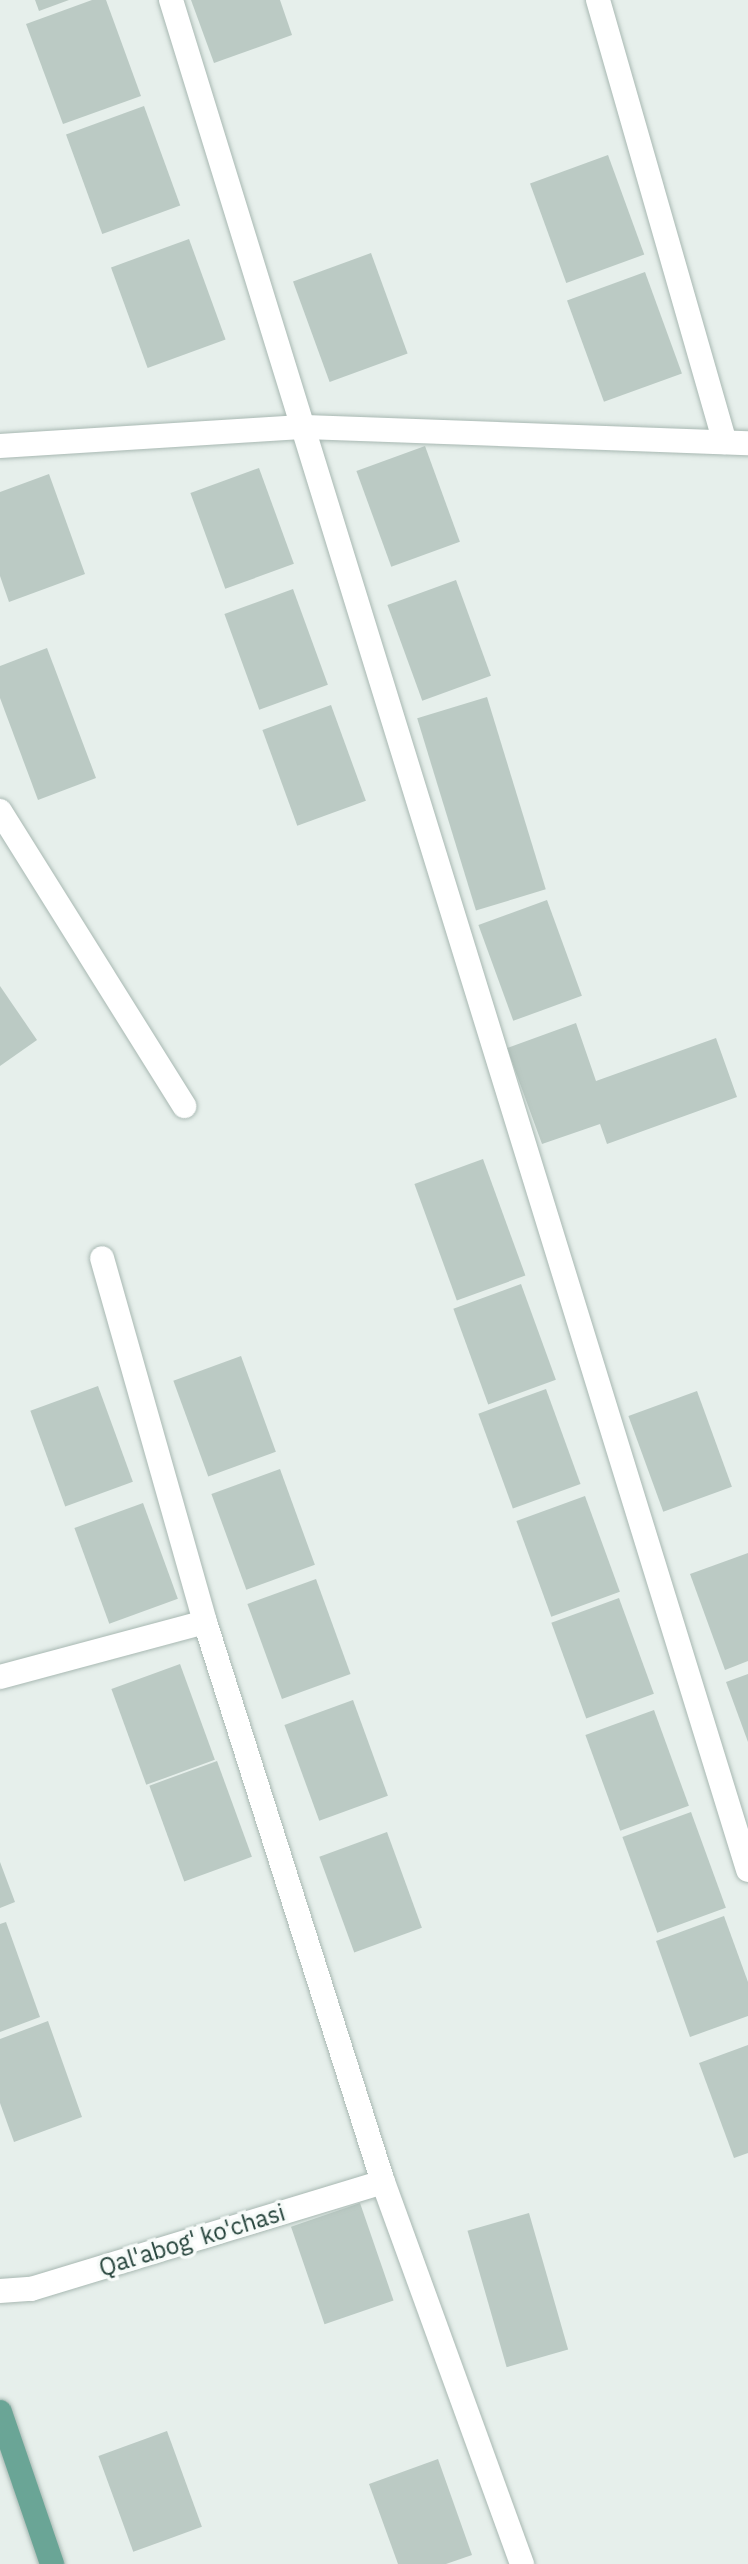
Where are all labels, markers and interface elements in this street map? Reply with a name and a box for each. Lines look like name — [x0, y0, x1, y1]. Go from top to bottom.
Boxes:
street label: Qal'abog' ko'chasi — [95, 2198, 289, 2282]

